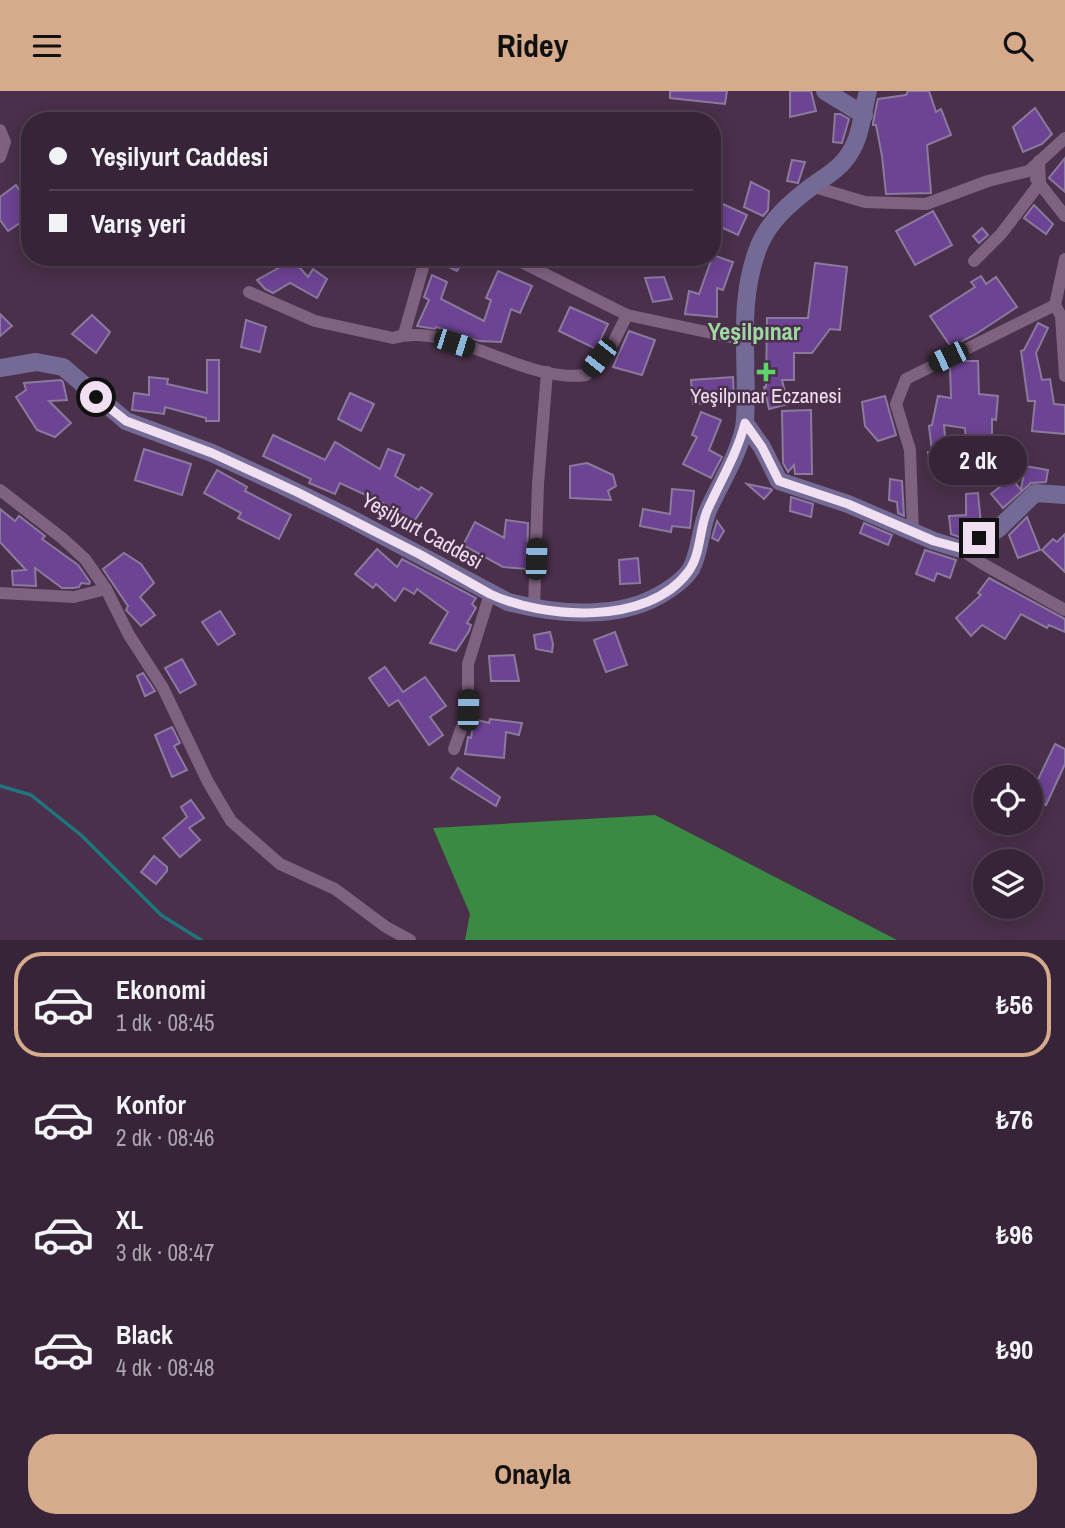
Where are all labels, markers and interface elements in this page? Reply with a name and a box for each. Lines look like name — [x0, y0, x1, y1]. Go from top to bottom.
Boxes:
text: Ridey — [497, 24, 568, 67]
icon: menu — [28, 27, 66, 65]
icon: search — [999, 27, 1037, 65]
text: Yeşilyurt Caddesi — [91, 139, 268, 174]
text: Varış yeri — [91, 206, 186, 241]
district label: Yeşilpınar — [708, 315, 801, 347]
car — [431, 327, 478, 359]
car — [578, 335, 621, 381]
car — [925, 338, 972, 376]
marker: Yeşilpınar Eczanesi — [758, 364, 774, 380]
route start — [80, 381, 112, 413]
place label: Yeşilpınar Eczanesi — [690, 381, 842, 410]
callout: 2 dk — [930, 437, 1028, 485]
text: 2 dk — [959, 445, 997, 476]
street label: Yeşilyurt Caddesi — [356, 485, 488, 576]
route end — [963, 522, 995, 554]
car — [525, 538, 548, 580]
car — [458, 689, 479, 731]
map controls — [973, 765, 1043, 919]
button: locate — [973, 765, 1043, 835]
button: layers — [973, 849, 1043, 919]
text: Ekonomi — [116, 972, 206, 1007]
icon: car — [32, 973, 95, 1036]
text: ₺56 — [996, 987, 1033, 1022]
text: 1 dk · 08:45 — [116, 1007, 215, 1038]
text: Konfor — [116, 1087, 186, 1122]
icon: car — [32, 1088, 95, 1151]
text: ₺76 — [996, 1102, 1033, 1137]
text: 2 dk · 08:46 — [116, 1122, 215, 1153]
text: XL — [116, 1202, 143, 1237]
icon: car — [32, 1203, 95, 1266]
text: ₺96 — [996, 1217, 1033, 1252]
text: 3 dk · 08:47 — [116, 1237, 215, 1268]
text: Black — [116, 1317, 173, 1352]
icon: car — [32, 1318, 95, 1381]
text: ₺90 — [996, 1332, 1033, 1367]
text: 4 dk · 08:48 — [116, 1352, 215, 1383]
button: Onayla — [28, 1434, 1037, 1514]

